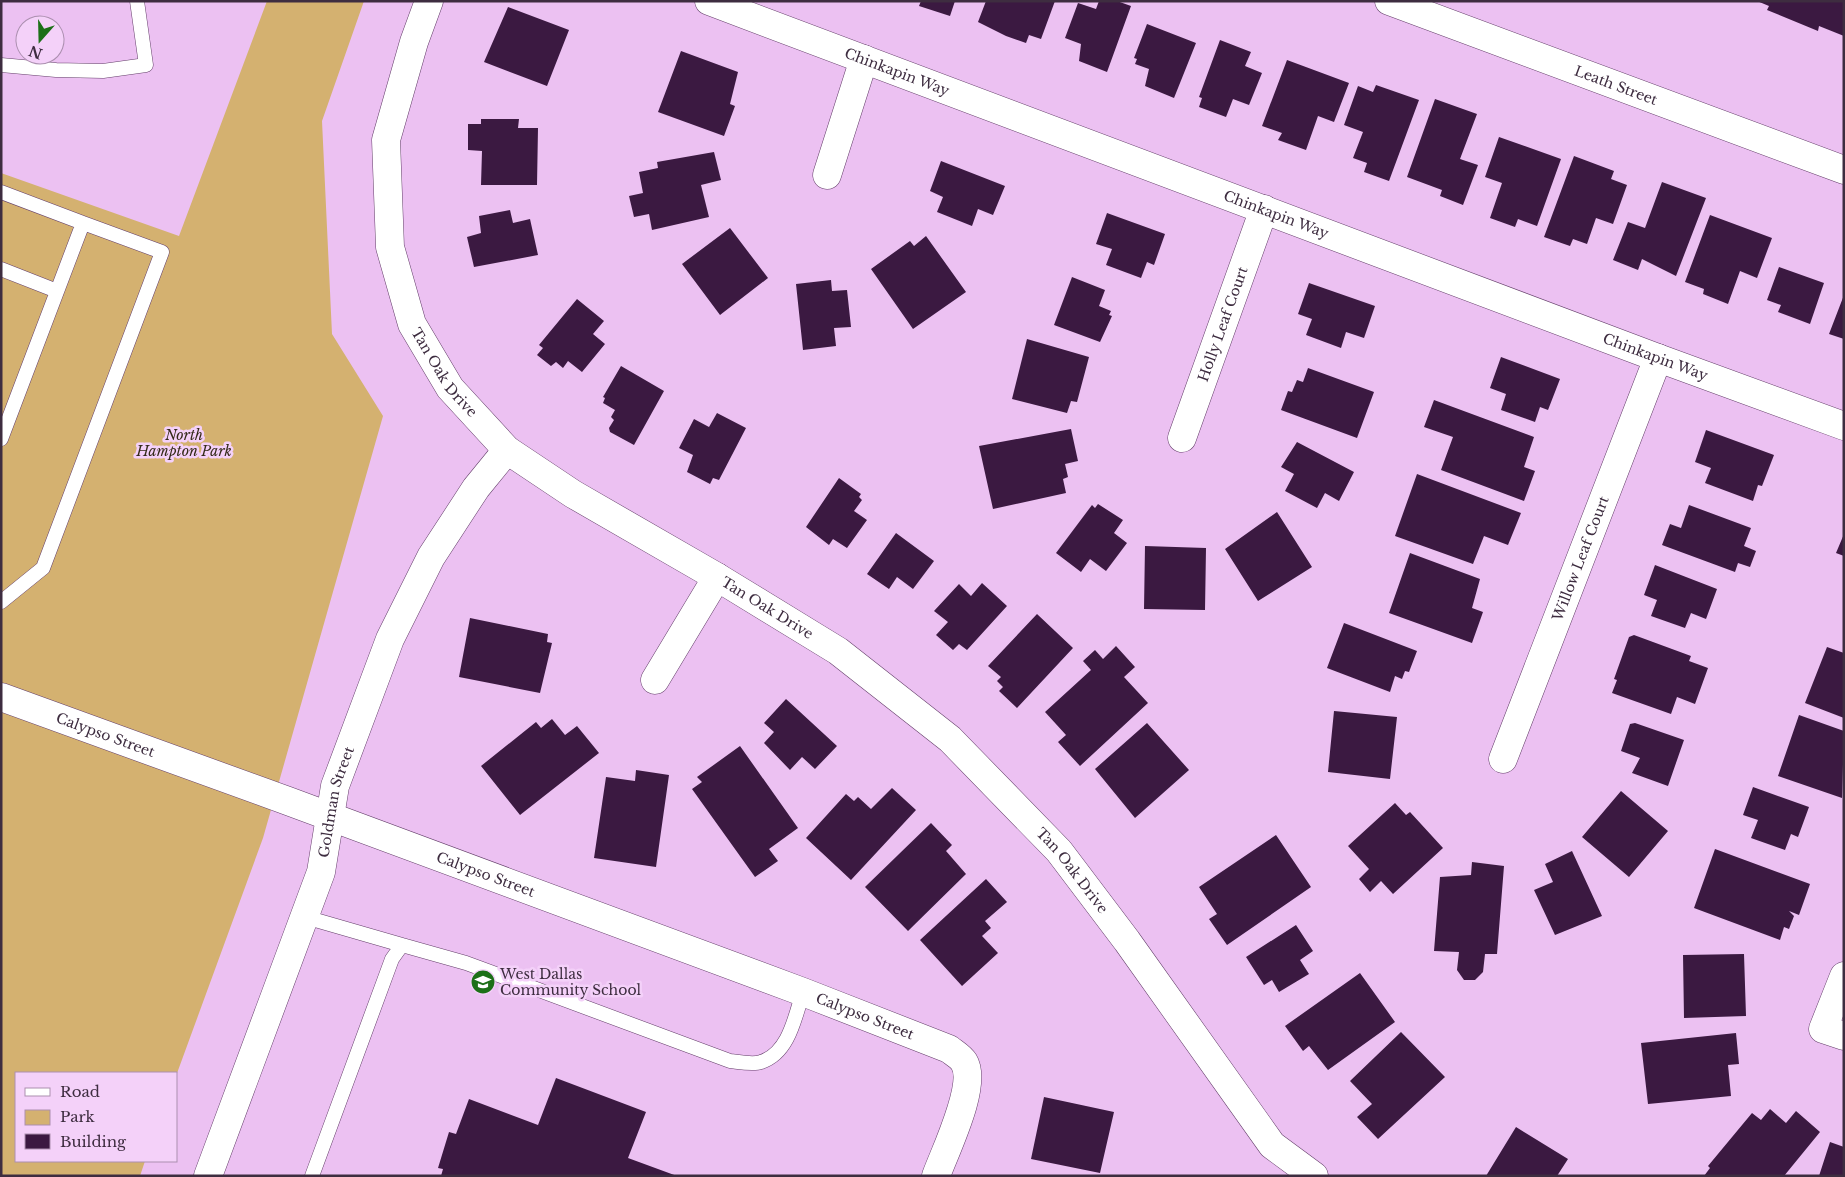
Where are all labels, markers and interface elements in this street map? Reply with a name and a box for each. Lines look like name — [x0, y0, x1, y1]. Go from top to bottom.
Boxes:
north arrow — [15, 15, 65, 65]
text: N — [26, 42, 45, 63]
street label: Chinkapin Way — [842, 44, 952, 100]
street label: Leath Street — [1572, 62, 1660, 109]
street label: Chinkapin Way — [1221, 186, 1331, 242]
street label: Holly Leaf Court — [1194, 263, 1252, 384]
street label: Tan Oak Drive — [407, 324, 481, 421]
street label: Chinkapin Way — [1600, 329, 1710, 384]
park label: North Hampton Park — [135, 426, 232, 460]
street label: Willow Leaf Court — [1548, 493, 1613, 624]
street label: Tan Oak Drive — [718, 573, 817, 643]
street label: Calypso Street — [54, 709, 158, 761]
street label: Goldman Street — [314, 743, 358, 859]
street label: Tan Oak Drive — [1032, 824, 1112, 917]
street label: Calypso Street — [434, 848, 538, 901]
place label: West Dallas Community School — [499, 965, 642, 999]
school or university icon: West Dallas Community School — [470, 969, 496, 995]
street label: Calypso Street — [813, 989, 917, 1044]
legend — [15, 1072, 178, 1162]
text: Road — [60, 1082, 100, 1101]
text: Park — [60, 1107, 96, 1126]
text: Building — [60, 1132, 127, 1151]

